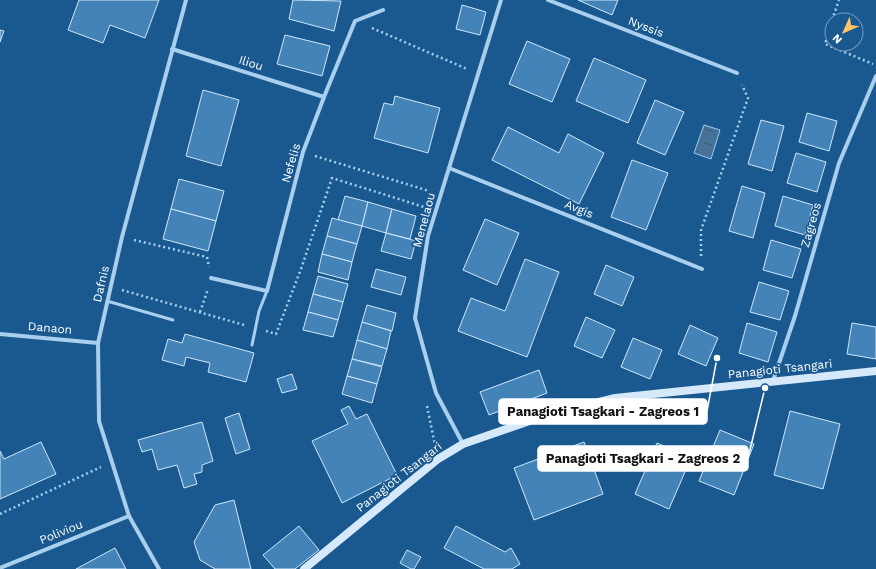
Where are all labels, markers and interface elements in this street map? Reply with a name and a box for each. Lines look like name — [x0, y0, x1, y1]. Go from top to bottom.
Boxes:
north arrow — [824, 12, 864, 52]
street label: Nyssis — [626, 14, 666, 40]
text: N — [830, 31, 845, 46]
street label: Iliou — [237, 52, 265, 74]
street label: Nefelis — [279, 142, 303, 184]
street label: Menelaou — [410, 191, 438, 249]
street label: Avgis — [563, 197, 595, 221]
street label: Zagreos — [798, 201, 824, 249]
street label: Dafnis — [90, 264, 112, 304]
street label: Danaon — [27, 319, 73, 337]
street label: Panagioti Tsangari — [727, 357, 833, 381]
callout: Panagioti Tsagkari - Zagreos 1 — [499, 399, 707, 424]
text: Panagioti Tsagkari - Zagreos 1 — [507, 404, 699, 419]
street label: Panagioti Tsangari — [353, 439, 445, 515]
callout: Panagioti Tsagkari - Zagreos 2 — [538, 446, 748, 471]
text: Panagioti Tsagkari - Zagreos 2 — [546, 451, 740, 466]
street label: Poliviou — [37, 517, 85, 547]

